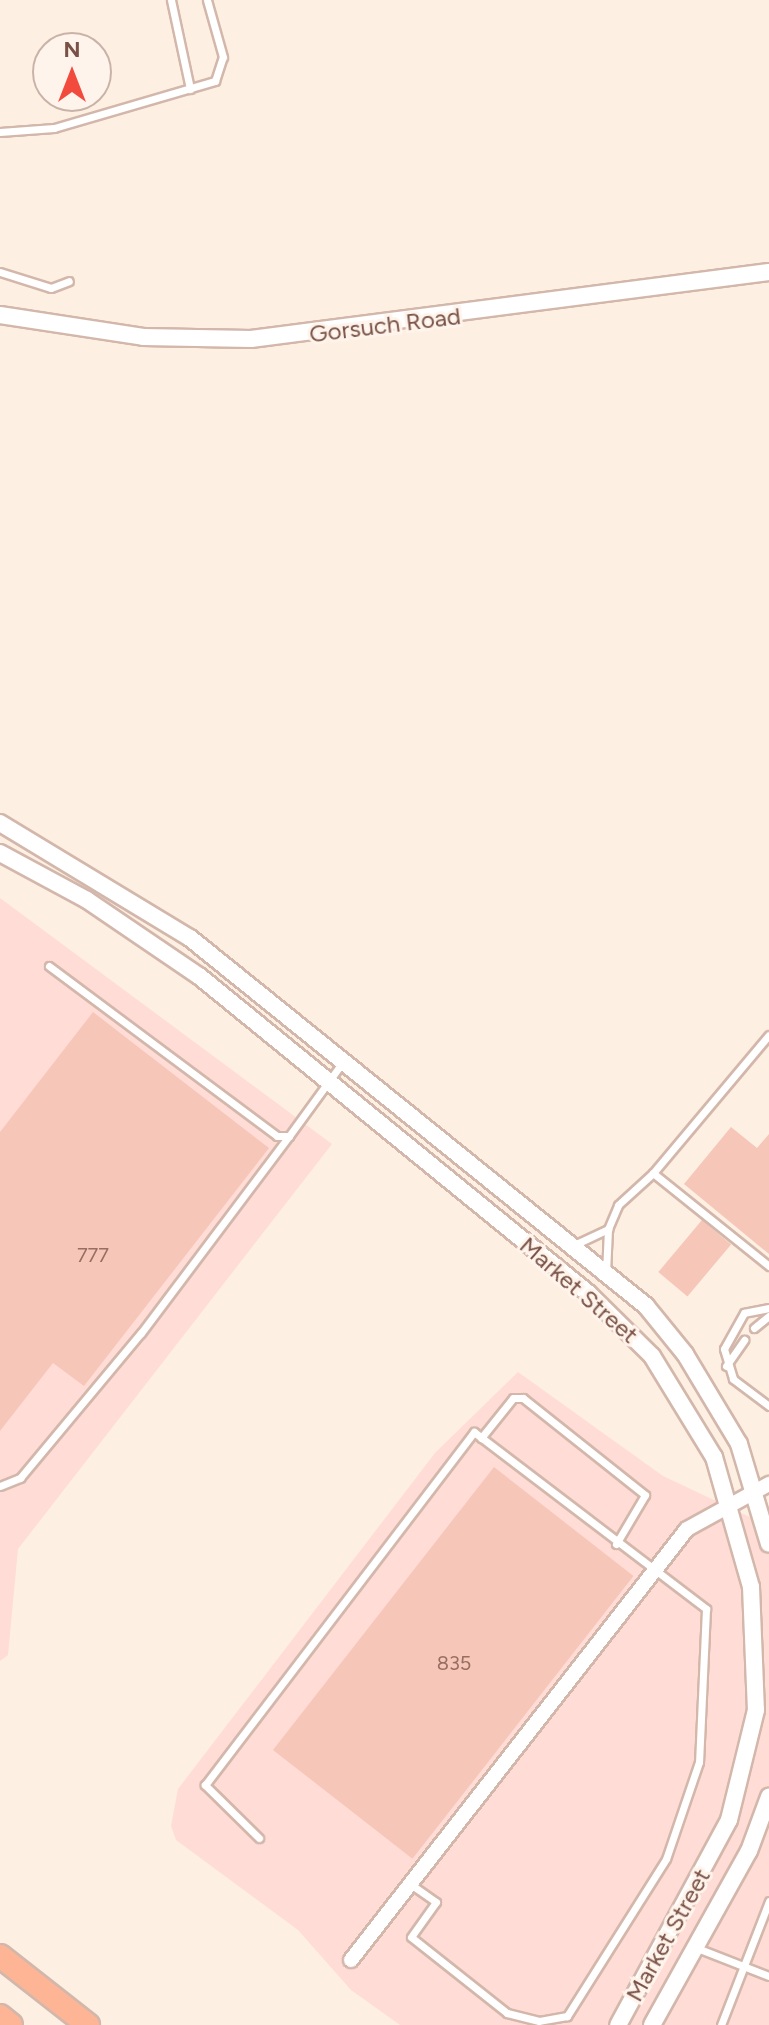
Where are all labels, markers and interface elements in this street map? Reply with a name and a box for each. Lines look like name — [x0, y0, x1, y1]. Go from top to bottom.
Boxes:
north arrow — [32, 32, 112, 112]
text: N — [63, 36, 81, 63]
street label: Gorsuch Road — [308, 301, 462, 349]
street label: Market Street — [514, 1231, 644, 1349]
house number: 777 — [77, 1243, 109, 1267]
house number: 835 — [437, 1651, 471, 1675]
street label: Market Street — [620, 1864, 716, 2006]

